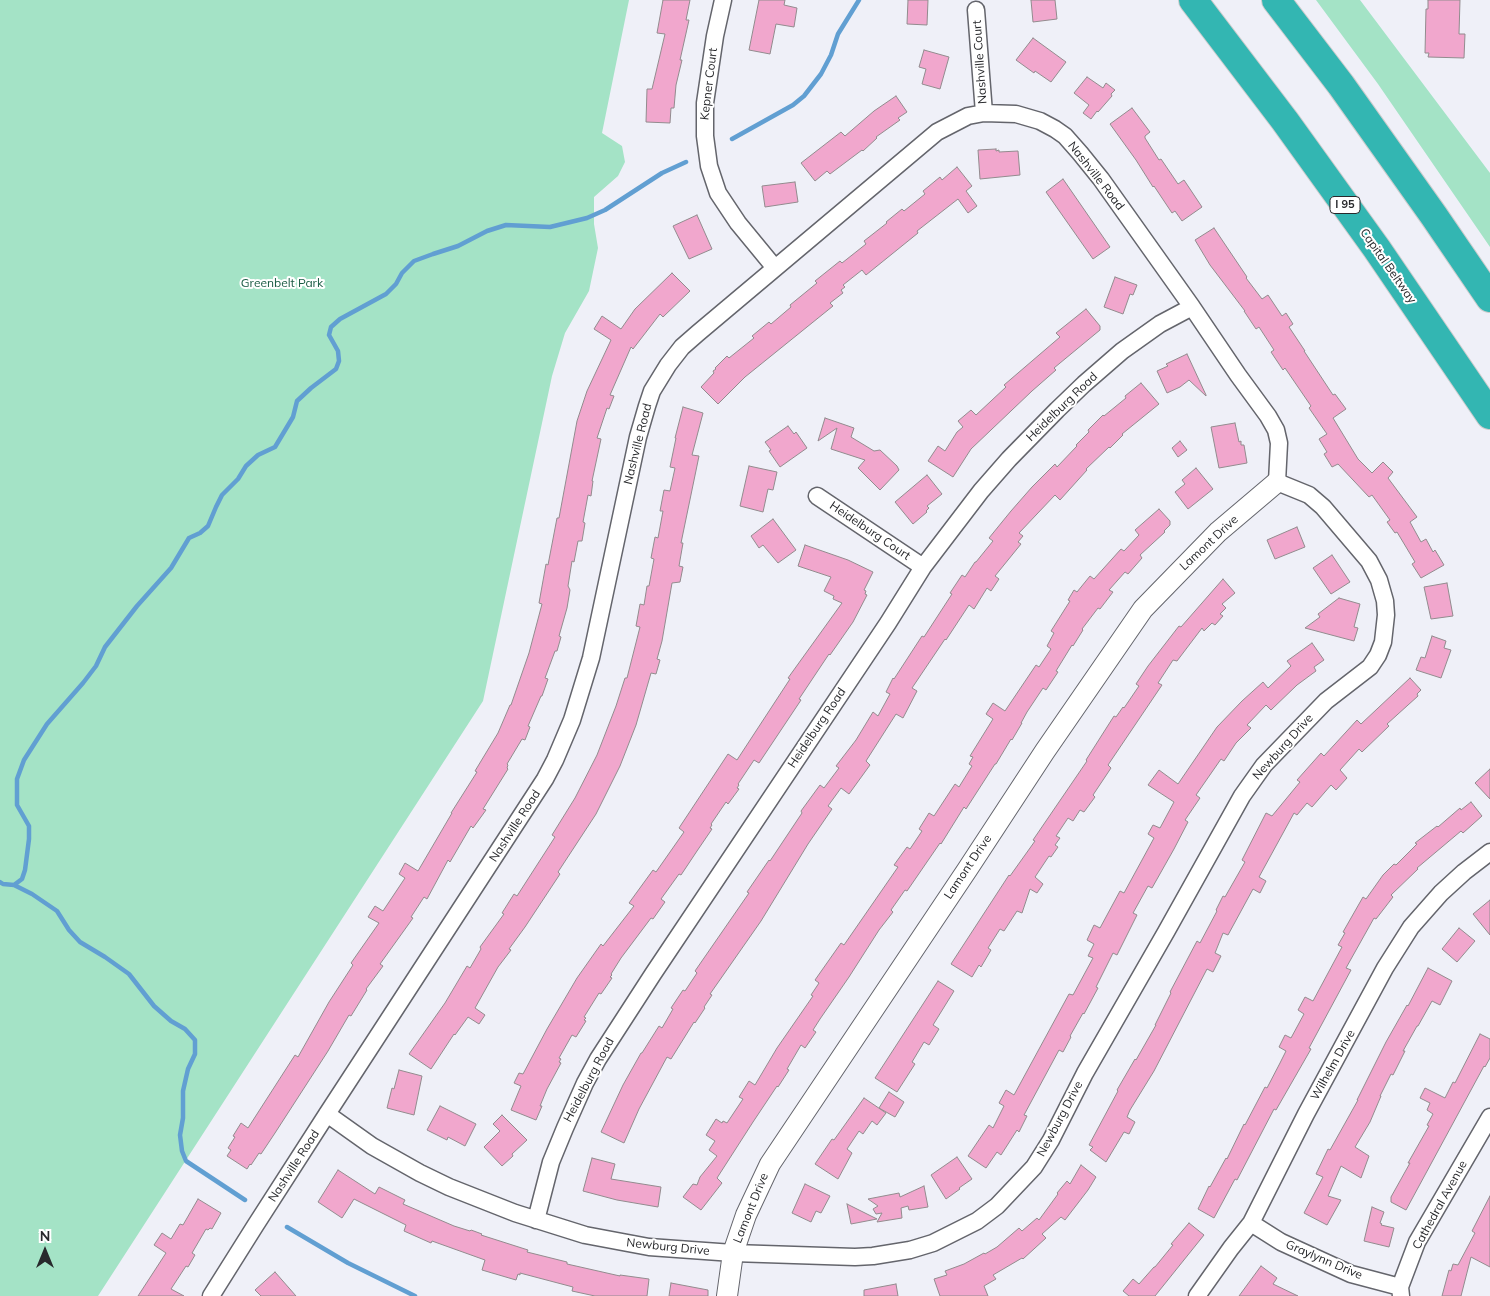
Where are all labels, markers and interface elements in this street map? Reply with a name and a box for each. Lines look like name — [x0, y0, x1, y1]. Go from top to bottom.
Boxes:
street label: Nashville Court — [970, 20, 990, 104]
street label: Kepner Court — [697, 47, 721, 121]
street label: Nashville Road — [1065, 139, 1127, 213]
road number: I 95 — [1330, 196, 1360, 214]
street label: Capital Beltway — [1357, 226, 1419, 306]
park label: Greenbelt Park — [241, 276, 323, 290]
street label: Heidelburg Road — [1023, 369, 1101, 445]
street label: Nashville Road — [621, 402, 655, 486]
street label: Heidelburg Court — [827, 499, 913, 563]
street label: Lamont Drive — [1177, 512, 1241, 574]
street label: Heidelburg Road — [785, 685, 849, 771]
street label: Newburg Drive — [1250, 711, 1316, 783]
street label: Nashville Road — [486, 787, 544, 865]
street label: Lamont Drive — [941, 832, 995, 902]
street label: Wilhelm Drive — [1308, 1027, 1358, 1103]
street label: Heidelburg Road — [561, 1035, 617, 1125]
street label: Newburg Drive — [1034, 1079, 1086, 1159]
street label: Nashville Road — [265, 1127, 323, 1205]
street label: Cathedral Avenue — [1410, 1158, 1470, 1252]
street label: Lamont Drive — [730, 1171, 772, 1245]
north arrow — [20, 1226, 70, 1276]
text: N — [40, 1227, 50, 1245]
street label: Newburg Drive — [626, 1235, 710, 1259]
street label: Graylynn Drive — [1283, 1237, 1365, 1283]

